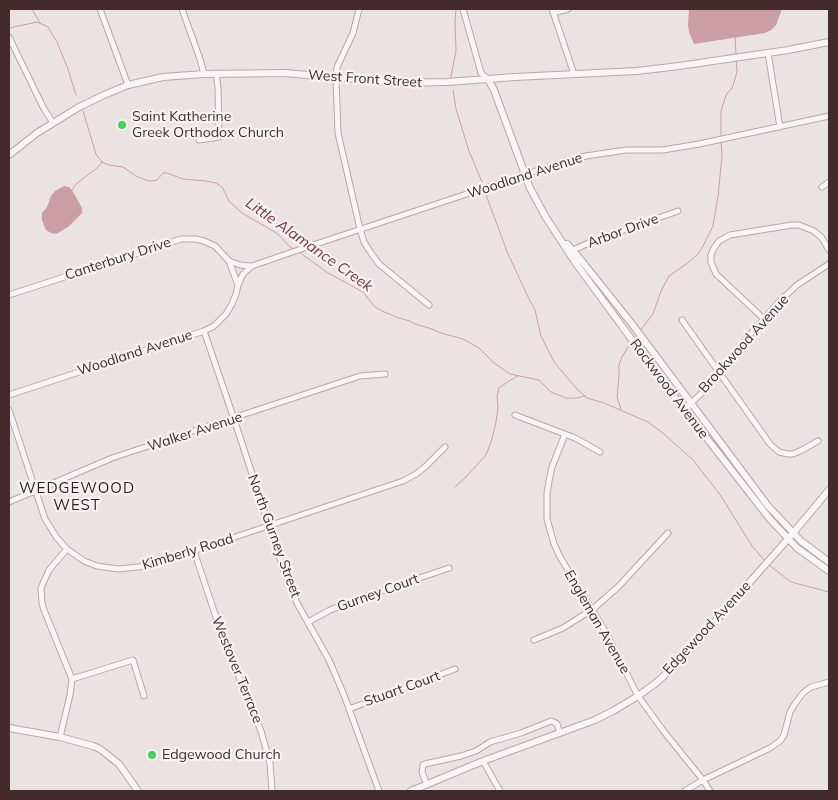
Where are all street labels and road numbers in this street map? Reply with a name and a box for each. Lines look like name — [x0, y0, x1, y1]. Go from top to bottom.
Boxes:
street label: West Front Street — [308, 67, 422, 91]
street label: Woodland Avenue — [465, 149, 585, 203]
street label: Arbor Drive — [585, 210, 661, 252]
street label: Canterbury Drive — [63, 234, 173, 284]
street label: Brookwood Avenue — [695, 291, 793, 397]
street label: Woodland Avenue — [75, 326, 195, 380]
street label: Rockwood Avenue — [626, 336, 712, 442]
street label: Walker Avenue — [145, 409, 245, 455]
street label: North Gurney Street — [244, 472, 304, 600]
street label: Kimberly Road — [140, 530, 236, 574]
street label: Engleman Avenue — [560, 567, 634, 677]
street label: Gurney Court — [335, 570, 421, 616]
street label: Edgewood Avenue — [659, 578, 755, 678]
street label: Westover Terrace — [208, 614, 266, 726]
street label: Stuart Court — [362, 667, 442, 711]

